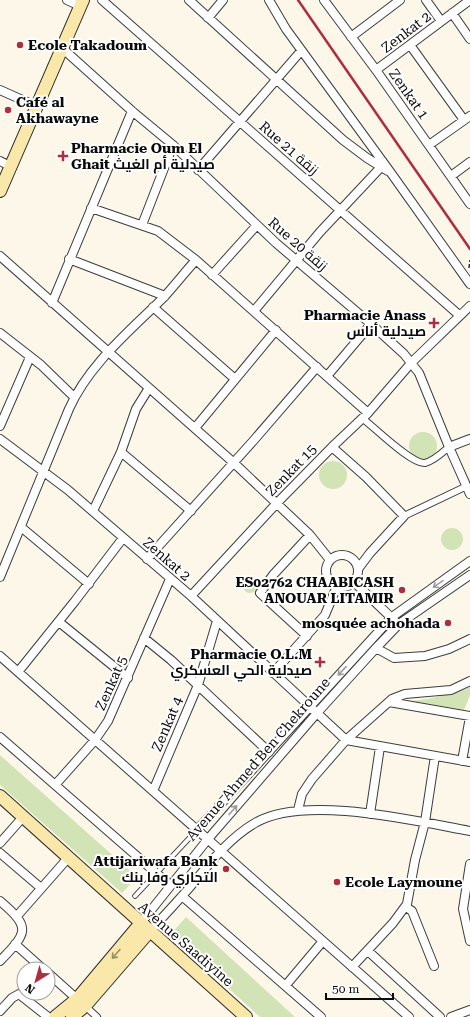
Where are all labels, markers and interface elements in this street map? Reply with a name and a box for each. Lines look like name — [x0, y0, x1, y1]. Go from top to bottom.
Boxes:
street label: Zenkat 2 — [378, 8, 434, 56]
place label: Ecole Takadoum — [28, 37, 148, 53]
marker: Ecole Takadoum — [15, 40, 25, 50]
street label: Zenkat 1 — [386, 66, 432, 122]
place label: Café al Akhawayne — [16, 94, 99, 126]
marker: Café al Akhawayne — [3, 105, 13, 115]
street label: Rue 21 زنقة — [256, 118, 322, 178]
place label: Pharmacie Oum El Ghait صيدلية أم الغيث — [71, 140, 215, 174]
marker: Pharmacie Oum El Ghait صيدلية أم الغيث — [58, 151, 68, 161]
street label: Rue 20 زنقة — [265, 214, 331, 274]
place label: Pharmacie Anass صيدلية أناس — [304, 307, 426, 340]
marker: Pharmacie Anass صيدلية أناس — [429, 318, 439, 328]
street label: Zenkat 15 — [262, 441, 320, 499]
street label: Zenkat 2 — [140, 534, 194, 584]
place label: ES02762 CHAABICASH ANOUAR LITAMIR — [235, 574, 395, 606]
one-way arrow — [433, 580, 444, 588]
marker: ES02762 CHAABICASH ANOUAR LITAMIR — [397, 585, 407, 595]
place label: mosquée achohada — [302, 615, 441, 631]
marker: mosquée achohada — [443, 618, 453, 628]
place label: Pharmacie O.L.M صيدلية الحي العسكري — [170, 646, 312, 682]
street label: Zenkat 5 — [92, 653, 130, 713]
marker: Pharmacie O.L.M صيدلية الحي العسكري — [315, 657, 325, 667]
one-way arrow — [338, 666, 347, 676]
street label: Avenue Ahmed Ben Chekroune — [183, 674, 333, 844]
street label: Zenkat 4 — [148, 694, 186, 754]
one-way arrow — [229, 805, 238, 815]
place label: Attijariwafa Bank التجاري وفا بنك — [94, 853, 218, 888]
marker: Attijariwafa Bank التجاري وفا بنك — [221, 864, 231, 874]
place label: Ecole Laymoune — [345, 874, 462, 890]
marker: Ecole Laymoune — [332, 877, 342, 887]
street label: Avenue Saadiyine — [135, 898, 237, 990]
one-way arrow — [111, 948, 120, 959]
north arrow — [16, 961, 56, 1001]
scale bar — [326, 975, 393, 1001]
text: N — [23, 981, 38, 996]
text: 50 m — [332, 982, 359, 996]

